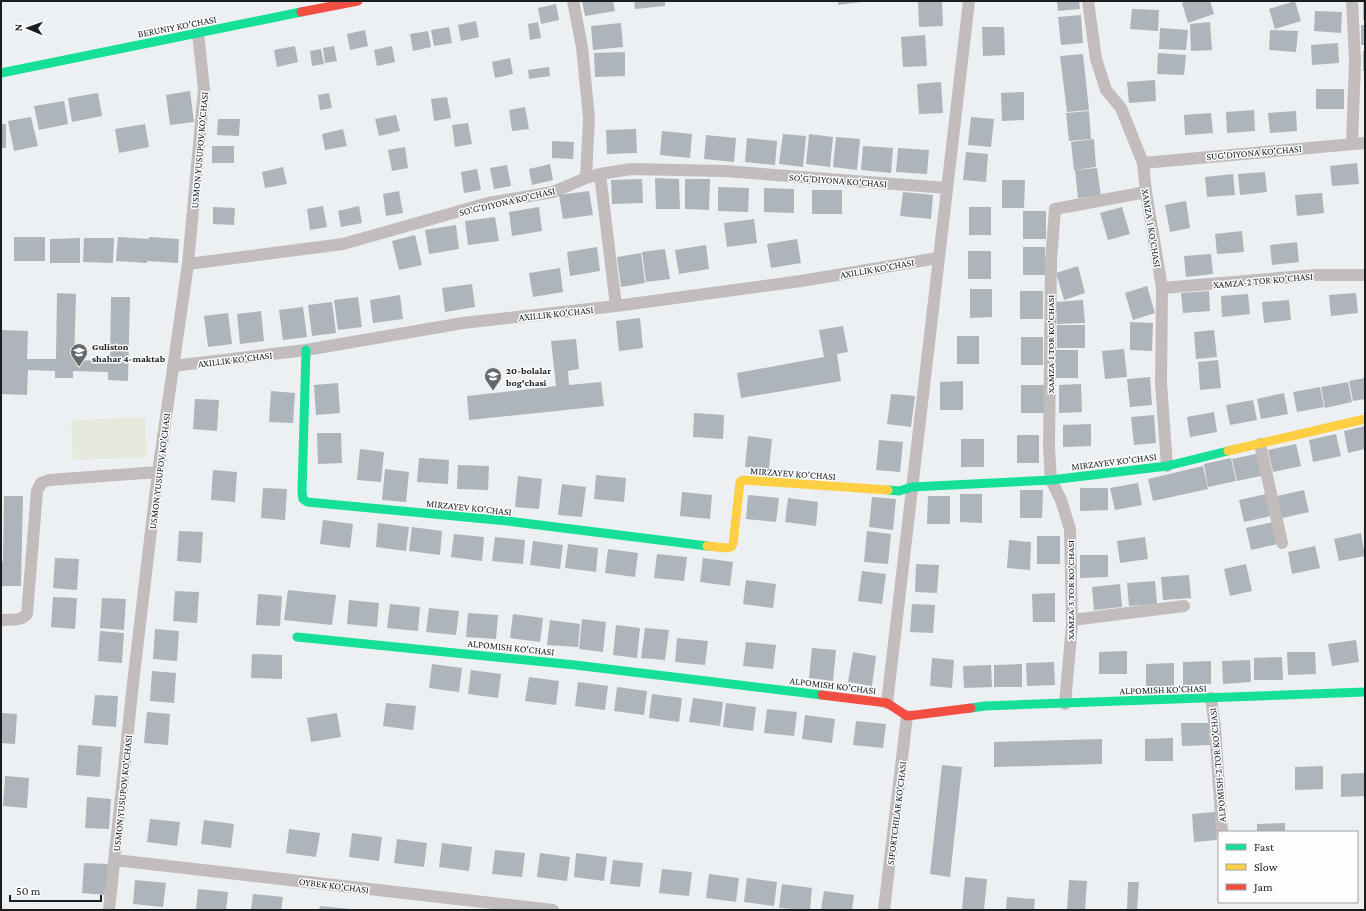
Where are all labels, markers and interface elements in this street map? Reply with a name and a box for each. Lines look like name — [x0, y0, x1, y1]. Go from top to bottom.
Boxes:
north arrow — [8, 8, 48, 48]
street label: BERUNIY KO'CHASI — [137, 13, 217, 40]
text: N — [12, 23, 24, 32]
street label: USMON YUSUPOV KO'CHASI — [189, 91, 210, 209]
street label: SUG'DIYONA KO'CHASI — [1206, 143, 1302, 162]
street label: SO'G'DIYONA KO'CHASI — [789, 172, 887, 189]
street label: SO'G'DIYONA KO'CHASI — [458, 185, 556, 218]
street label: XAMZA-1 KO'CHASI — [1140, 188, 1163, 268]
street label: AXILLIK KO'CHASI — [839, 257, 915, 280]
street label: XAMZA-2 TOR KO'CHASI — [1213, 271, 1313, 290]
street label: XAMZA-1 TOR KO'CHASI — [1045, 295, 1056, 393]
street label: AXILLIK KO'CHASI — [518, 304, 594, 323]
place label: Guliston shahar 4-maktab — [92, 341, 166, 364]
school or university icon: Guliston shahar 4-maktab — [69, 342, 89, 367]
street label: AXILLIK KO'CHASI — [197, 349, 273, 370]
place label: 20-bolalar bog'chasi — [505, 365, 551, 388]
school or university icon: 20-bolalar bog'chasi — [483, 366, 503, 391]
street label: USMON YUSUPOV KO'CHASI — [147, 412, 172, 530]
street label: MIRZAYEV KO'CHASI — [1071, 451, 1157, 472]
street label: MIRZAYEV KO'CHASI — [750, 465, 836, 482]
street label: MIRZAYEV KO'CHASI — [426, 498, 512, 517]
street label: XAMZA-3 TOR KO'CHASI — [1065, 540, 1076, 640]
street label: ALPOMISH KO'CHASI — [467, 637, 555, 658]
street label: ALPOMISH KO'CHASI — [789, 675, 877, 696]
street label: ALPOMISH KO'CHASI — [1119, 682, 1207, 697]
street label: ALPOMISH-2 TOR KO'CHASI — [1207, 707, 1228, 823]
street label: USMON YUSUPOV KO'CHASI — [111, 734, 134, 852]
street label: SIPORTCHILAR KO'CHASI — [885, 761, 908, 865]
legend — [1218, 831, 1358, 903]
text: Fast — [1254, 840, 1275, 854]
text: Slow — [1254, 860, 1278, 874]
street label: OYBEK KO'CHASI — [298, 876, 370, 895]
scale bar — [10, 877, 101, 903]
text: Jam — [1253, 880, 1273, 894]
text: 50 m — [16, 884, 41, 898]

